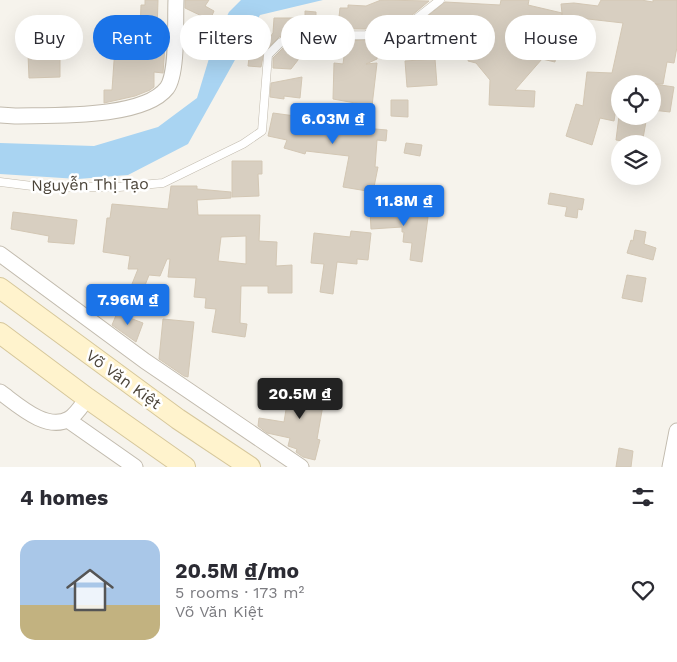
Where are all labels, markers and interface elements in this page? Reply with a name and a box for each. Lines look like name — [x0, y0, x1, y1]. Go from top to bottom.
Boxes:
chip: Buy — [15, 15, 83, 60]
chip: Rent — [93, 15, 170, 60]
chip: Filters — [180, 15, 271, 60]
chip: New — [281, 15, 355, 60]
chip: Apartment — [365, 15, 495, 60]
chip: House — [505, 15, 596, 60]
map controls — [611, 75, 661, 185]
button: locate — [611, 75, 661, 125]
pin: 6.03M ₫ — [287, 102, 379, 145]
text: 6.03M ₫ — [301, 109, 365, 128]
button: layers — [611, 135, 661, 185]
street label: Nguyễn Thị Tạo — [31, 174, 149, 195]
pin: 11.8M ₫ — [358, 184, 450, 227]
text: 11.8M ₫ — [375, 191, 433, 210]
pin: 7.96M ₫ — [82, 284, 174, 326]
text: 7.96M ₫ — [97, 290, 159, 309]
street label: Võ Văn Kiệt — [82, 346, 165, 413]
pin: 20.5M ₫ — [254, 378, 346, 420]
text: 20.5M ₫ — [269, 384, 331, 403]
icon: filters — [629, 483, 657, 511]
text: 4 homes — [20, 485, 108, 510]
text: 20.5M ₫/mo — [175, 558, 299, 583]
icon: home — [60, 560, 120, 620]
icon: heart — [629, 576, 657, 604]
text: 5 rooms · 173 m² — [175, 583, 304, 602]
text: Võ Văn Kiệt — [175, 602, 263, 621]

